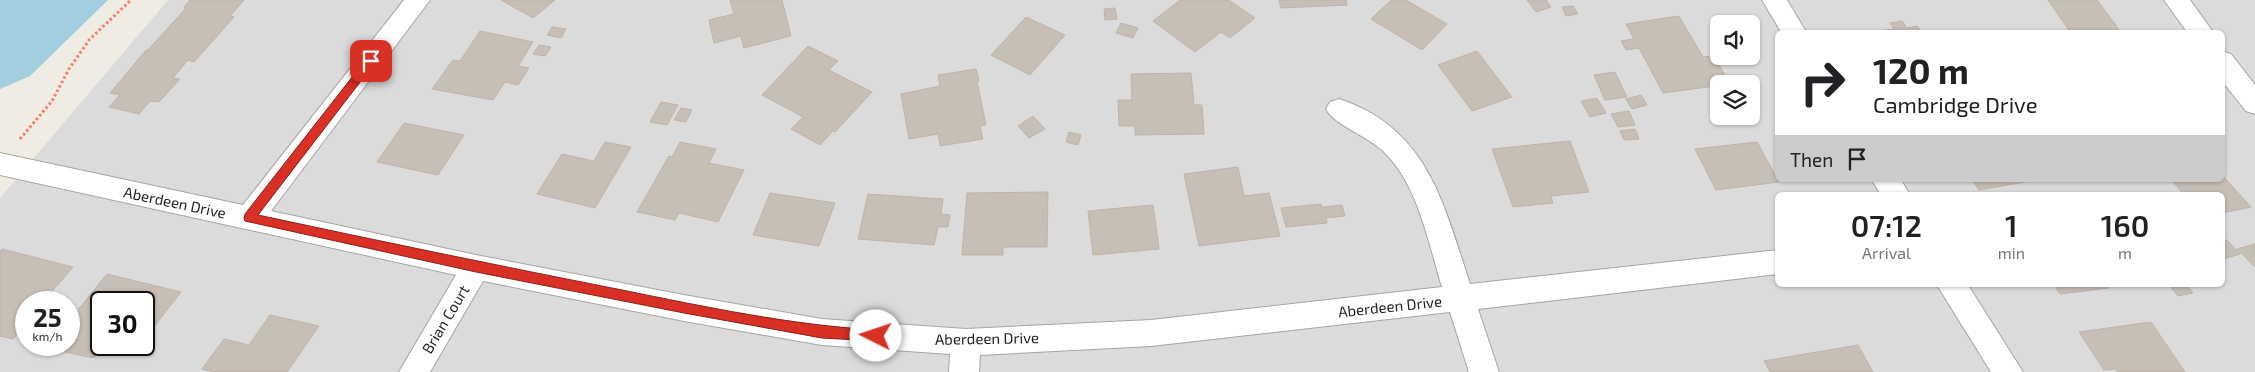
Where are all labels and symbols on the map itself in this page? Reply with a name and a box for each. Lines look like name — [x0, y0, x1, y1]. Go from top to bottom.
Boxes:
pin — [350, 40, 392, 82]
street label: Aberdeen Drive — [122, 182, 228, 222]
street label: Brian Court — [418, 281, 473, 357]
speed limit sign: 30 — [90, 291, 155, 356]
street label: Aberdeen Drive — [1337, 292, 1443, 320]
position arrow — [849, 309, 901, 361]
street label: Aberdeen Drive — [935, 328, 1039, 348]

